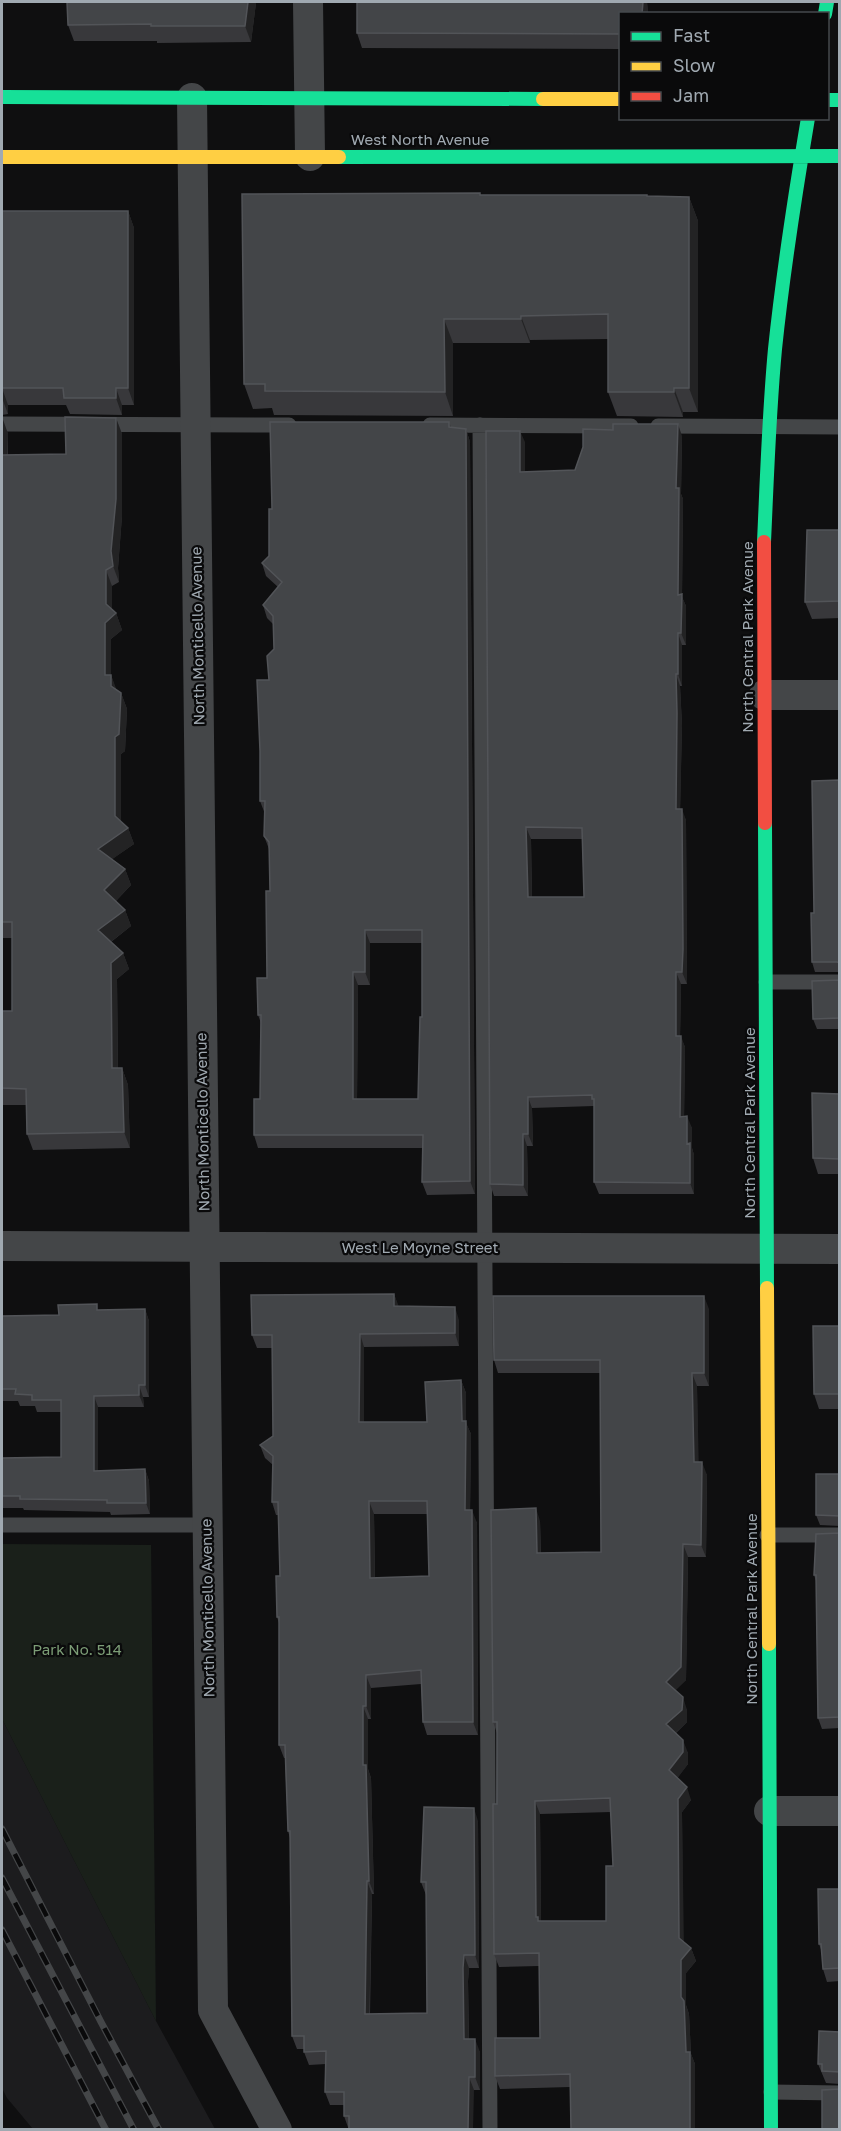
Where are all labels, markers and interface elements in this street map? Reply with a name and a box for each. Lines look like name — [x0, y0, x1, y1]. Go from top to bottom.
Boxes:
legend — [619, 12, 829, 120]
text: Fast — [673, 24, 710, 46]
text: Slow — [673, 54, 716, 76]
text: Jam — [673, 84, 709, 106]
street label: West North Avenue — [351, 130, 490, 148]
street label: North Central Park Avenue — [738, 541, 756, 733]
street label: North Monticello Avenue — [186, 546, 208, 725]
street label: North Central Park Avenue — [740, 1027, 758, 1219]
street label: North Monticello Avenue — [191, 1032, 213, 1211]
street label: West Le Moyne Street — [341, 1238, 499, 1256]
street label: North Central Park Avenue — [742, 1513, 760, 1705]
street label: North Monticello Avenue — [196, 1518, 218, 1697]
park label: Park No. 514 — [32, 1640, 122, 1658]

